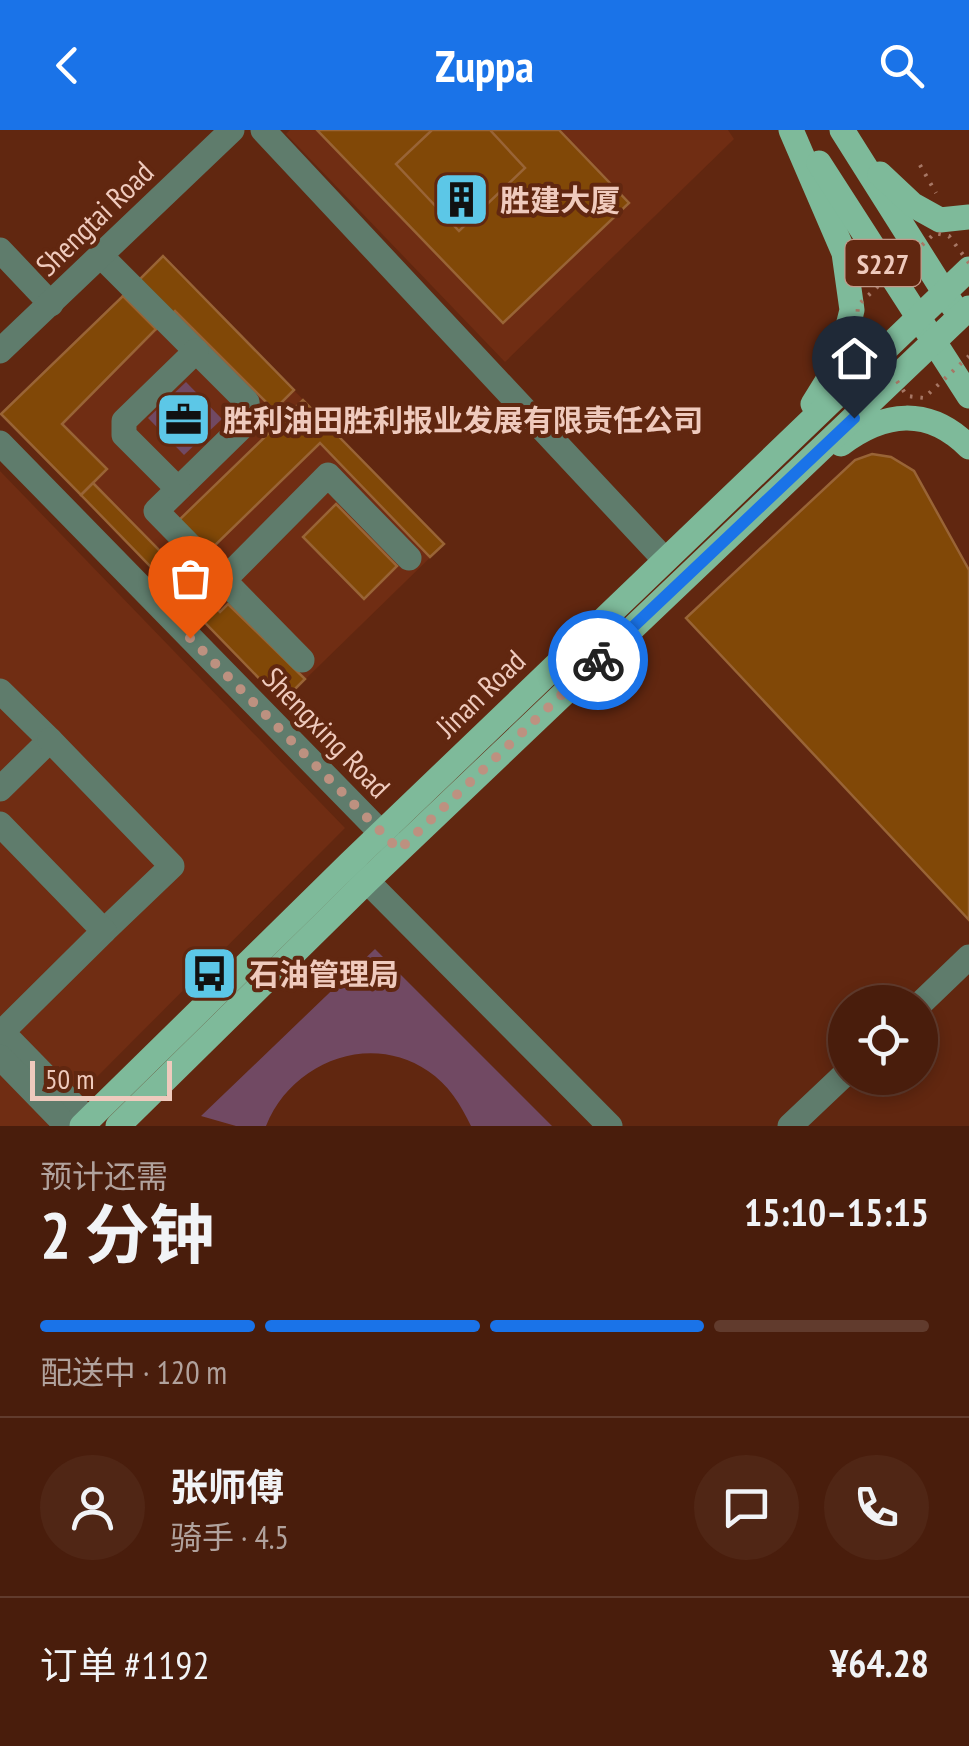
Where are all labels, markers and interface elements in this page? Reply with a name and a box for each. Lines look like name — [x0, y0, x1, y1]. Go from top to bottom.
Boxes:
text: Zuppa — [435, 36, 534, 94]
icon: back — [40, 38, 95, 93]
icon: search — [874, 38, 929, 93]
street label: Shengtai Road — [27, 152, 161, 284]
building icon: 胜建大厦 — [431, 169, 491, 229]
place label: 胜建大厦 — [500, 180, 620, 219]
road number: S227 — [846, 240, 920, 286]
pin — [812, 316, 897, 419]
icon: home — [827, 331, 882, 386]
office icon: 胜利油田胜利报业发展有限责任公司 — [154, 389, 214, 449]
place label: 胜利油田胜利报业发展有限责任公司 — [223, 400, 703, 439]
pin — [148, 536, 233, 639]
icon: bag — [163, 551, 218, 606]
courier — [548, 610, 648, 710]
icon: bike — [571, 633, 626, 688]
street label: Jinan Road — [426, 641, 533, 746]
street label: Shengxing Road — [255, 658, 399, 806]
bus stop icon: 石油管理局 — [180, 943, 240, 1003]
place label: 石油管理局 — [249, 954, 399, 993]
map controls — [828, 985, 938, 1095]
button: locate — [828, 985, 938, 1095]
scale bar — [30, 1056, 172, 1100]
text: 50 m — [45, 1060, 94, 1097]
text: 预计还需 — [40, 1155, 168, 1197]
text: 15:10–15:15 — [744, 1187, 929, 1236]
text: 2 分钟 — [40, 1192, 214, 1276]
text: 配送中 · 120 m — [40, 1351, 227, 1393]
button: person — [40, 1455, 145, 1560]
button: chat — [694, 1455, 799, 1560]
button: phone — [824, 1455, 929, 1560]
text: 张师傅 — [170, 1462, 284, 1511]
text: 骑手 · 4.5 — [170, 1516, 289, 1558]
text: ¥64.28 — [830, 1638, 929, 1687]
text: 订单 #1192 — [40, 1640, 210, 1689]

